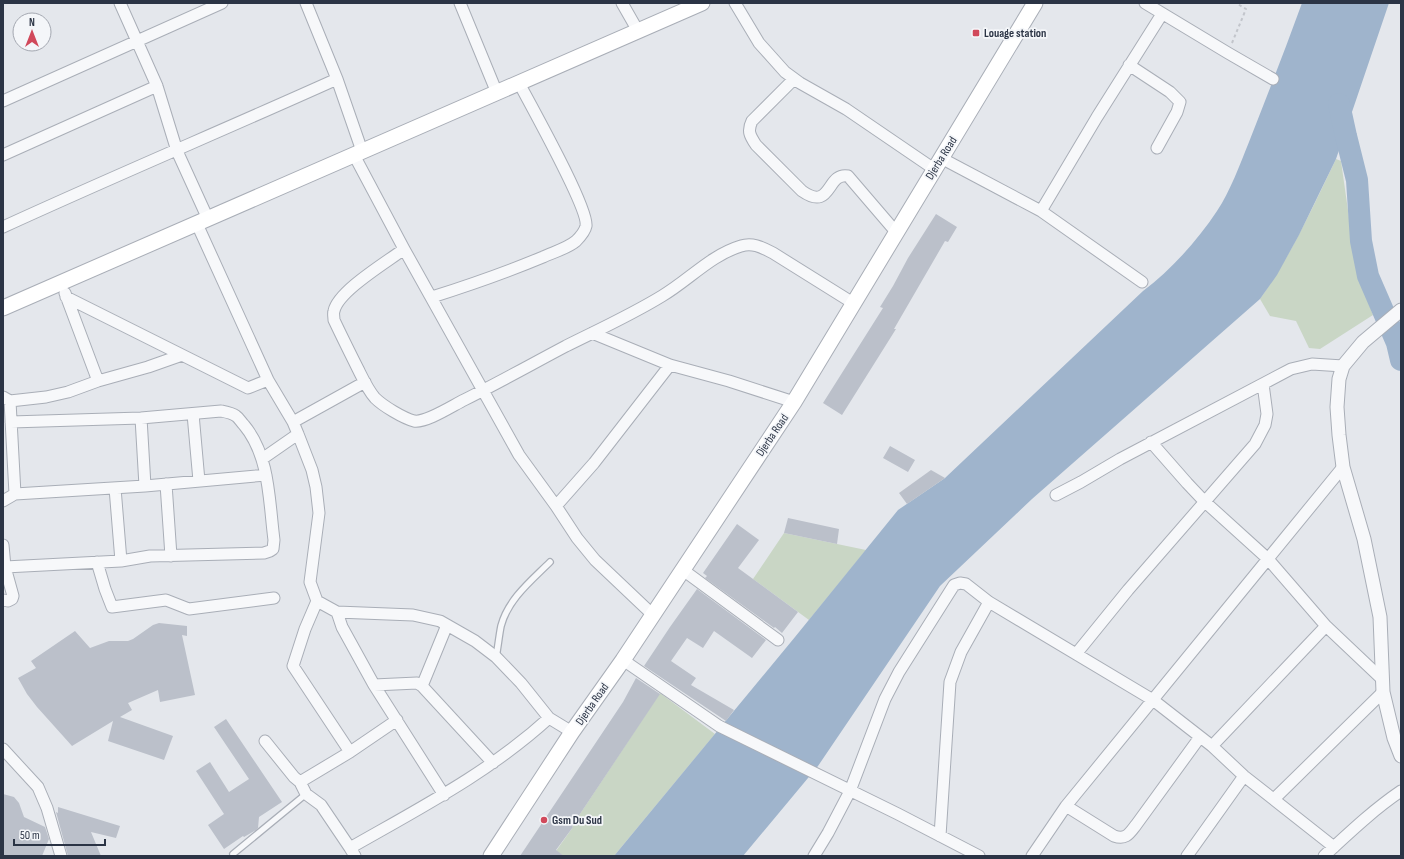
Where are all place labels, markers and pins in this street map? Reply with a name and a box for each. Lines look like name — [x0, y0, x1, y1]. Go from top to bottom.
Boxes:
place label: Louage station — [984, 26, 1046, 41]
marker: Louage station — [971, 28, 981, 38]
place label: Gsm Du Sud — [552, 813, 602, 828]
marker: Gsm Du Sud — [539, 815, 549, 825]

